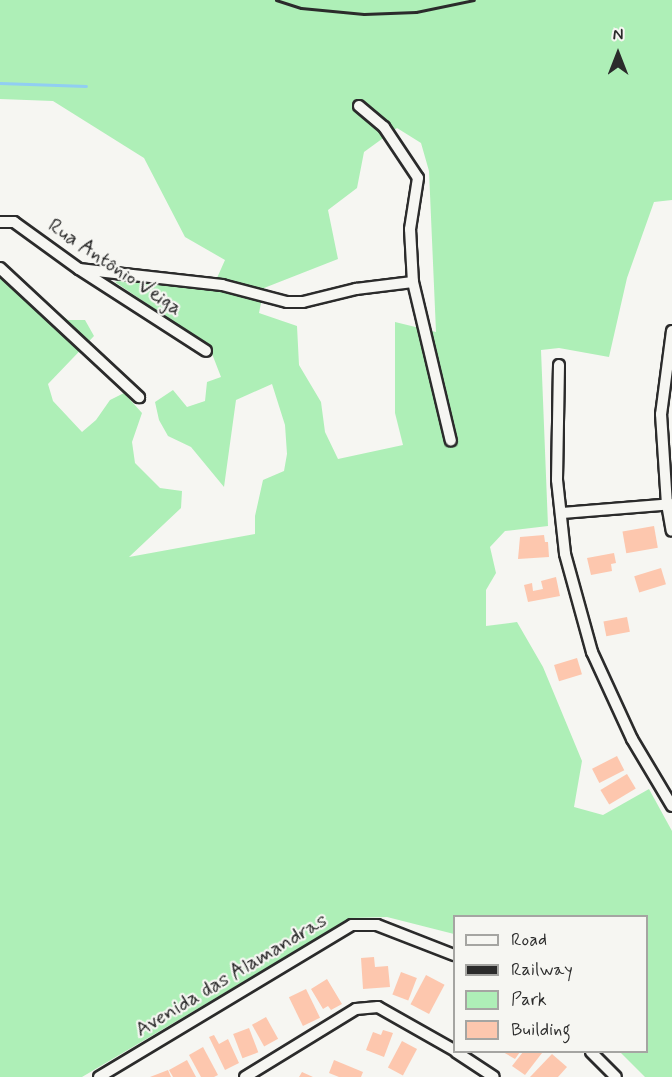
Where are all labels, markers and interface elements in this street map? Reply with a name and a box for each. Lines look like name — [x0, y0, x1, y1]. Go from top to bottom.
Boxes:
north arrow — [588, 24, 648, 84]
text: N — [613, 25, 623, 46]
street label: Rua Antônio Veiga — [43, 213, 187, 321]
street label: Avenida das Alamandras — [127, 906, 335, 1044]
legend — [453, 915, 648, 1053]
text: Road — [511, 928, 547, 952]
text: Railway — [511, 958, 573, 982]
text: Park — [511, 988, 547, 1012]
text: Building — [511, 1018, 571, 1042]

